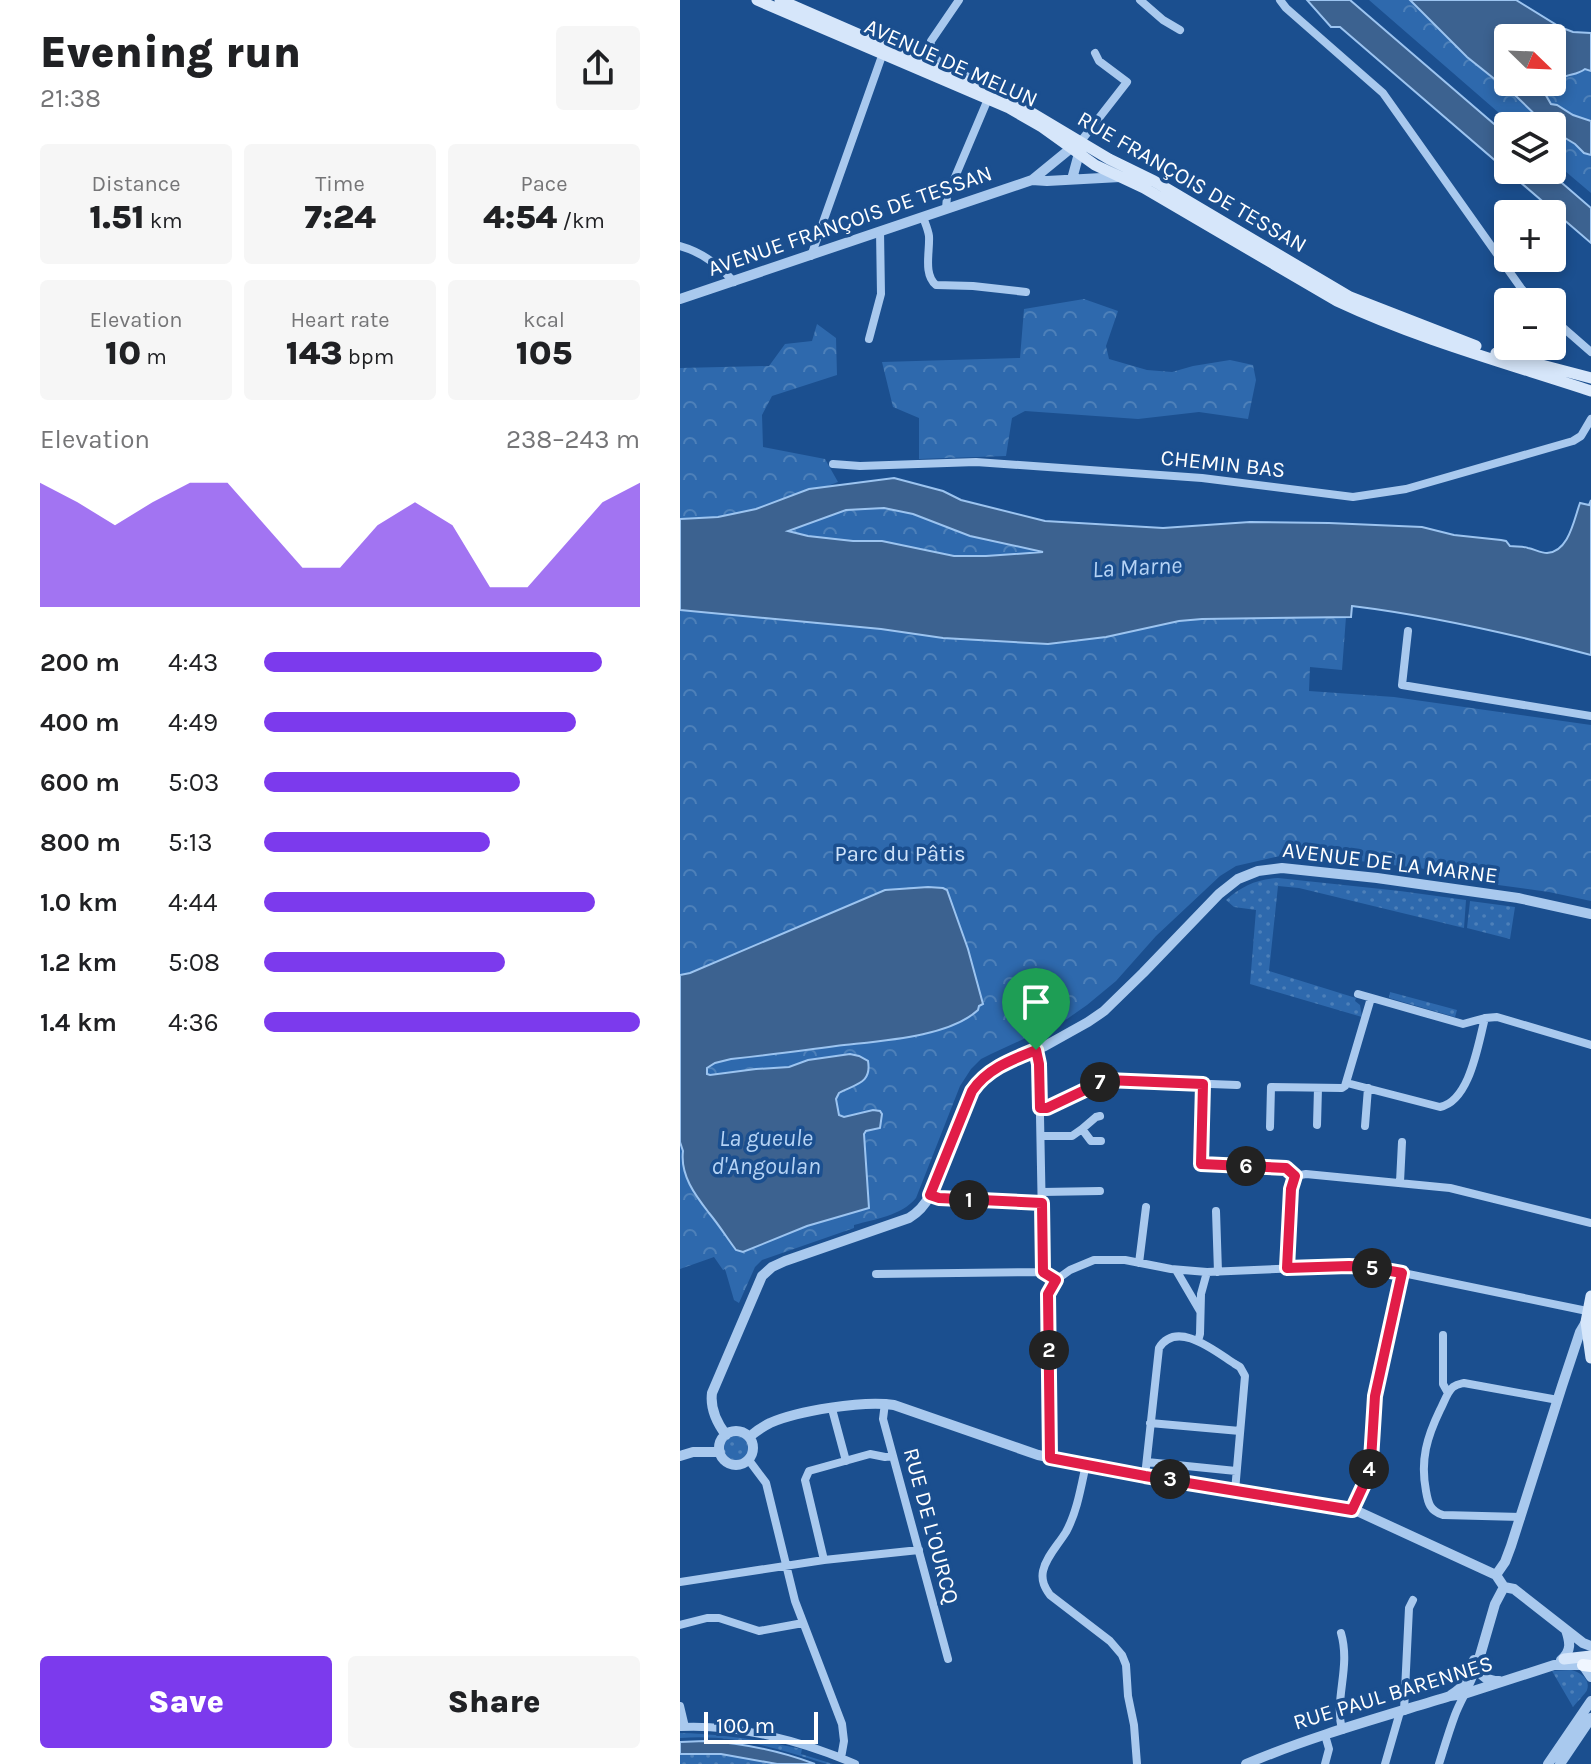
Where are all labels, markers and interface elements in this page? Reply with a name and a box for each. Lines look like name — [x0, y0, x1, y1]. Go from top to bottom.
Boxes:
street label: AVENUE DE MELUN — [860, 13, 1042, 113]
north arrow — [1494, 24, 1566, 96]
map controls — [1494, 24, 1566, 360]
button: share — [556, 26, 640, 110]
text: Evening run — [40, 27, 301, 78]
text: 21:38 — [40, 83, 101, 114]
street label: RUE FRANÇOIS DE TESSAN — [1073, 106, 1311, 258]
button: layers — [1494, 112, 1566, 184]
street label: AVENUE FRANÇOIS DE TESSAN — [705, 160, 995, 282]
text: Distance — [92, 171, 180, 197]
text: Time — [315, 171, 365, 197]
text: Pace — [521, 171, 567, 197]
text: 1.51 — [89, 197, 144, 237]
text: 7:24 — [304, 197, 376, 237]
text: 4:54 — [483, 197, 557, 237]
button: + — [1494, 200, 1566, 272]
text: km — [144, 208, 183, 234]
text: /km — [557, 208, 605, 234]
button: − — [1494, 288, 1566, 360]
text: Elevation — [89, 307, 183, 333]
text: Heart rate — [290, 307, 390, 333]
text: kcal — [523, 307, 565, 333]
text: 10 — [105, 333, 141, 373]
text: 143 — [286, 333, 343, 373]
text: 105 — [516, 333, 572, 373]
text: m — [141, 344, 167, 370]
text: bpm — [343, 344, 394, 370]
text: Elevation — [40, 424, 150, 455]
text: 238–243 m — [506, 424, 640, 455]
street label: CHEMIN BAS — [1159, 445, 1287, 483]
water label: La Marne — [1091, 551, 1183, 583]
text: 200 m — [40, 647, 120, 678]
text: 4:43 — [168, 647, 218, 678]
text: 400 m — [40, 707, 120, 738]
text: 4:49 — [168, 707, 218, 738]
text: 600 m — [40, 767, 120, 798]
text: 5:03 — [168, 767, 219, 798]
text: 800 m — [40, 827, 121, 858]
text: 5:13 — [168, 827, 213, 858]
street label: AVENUE DE LA MARNE — [1281, 837, 1499, 889]
park label: Parc du Pâtis — [834, 841, 966, 867]
text: 1.0 km — [40, 887, 118, 918]
text: 4:44 — [168, 887, 218, 918]
text: 1.2 km — [40, 947, 117, 978]
text: 5:08 — [168, 947, 220, 978]
pin — [1002, 968, 1070, 1050]
icon: arrive — [1014, 980, 1058, 1024]
text: 1.4 km — [40, 1007, 117, 1038]
text: 4:36 — [168, 1007, 219, 1038]
pin: 7 — [1080, 1062, 1120, 1102]
text: 7 — [1095, 1069, 1105, 1095]
water label: La gueule d'Angoulan — [711, 1124, 821, 1180]
pin: 6 — [1226, 1146, 1266, 1186]
text: 6 — [1239, 1153, 1253, 1179]
pin: 1 — [949, 1180, 989, 1220]
text: 1 — [965, 1187, 973, 1213]
pin: 5 — [1352, 1248, 1392, 1288]
text: 5 — [1366, 1255, 1378, 1281]
pin: 2 — [1029, 1330, 1069, 1370]
text: 2 — [1042, 1337, 1056, 1363]
street label: RUE DE L'OURCQ — [898, 1445, 964, 1607]
pin: 4 — [1349, 1449, 1389, 1489]
text: 4 — [1362, 1456, 1376, 1482]
pin: 3 — [1150, 1459, 1190, 1499]
text: 3 — [1163, 1466, 1177, 1492]
street label: RUE PAUL BARENNES — [1290, 1650, 1496, 1736]
button: Save — [40, 1656, 332, 1748]
button: Share — [348, 1656, 640, 1748]
scale bar — [704, 1708, 818, 1744]
text: 100 m — [716, 1713, 775, 1739]

